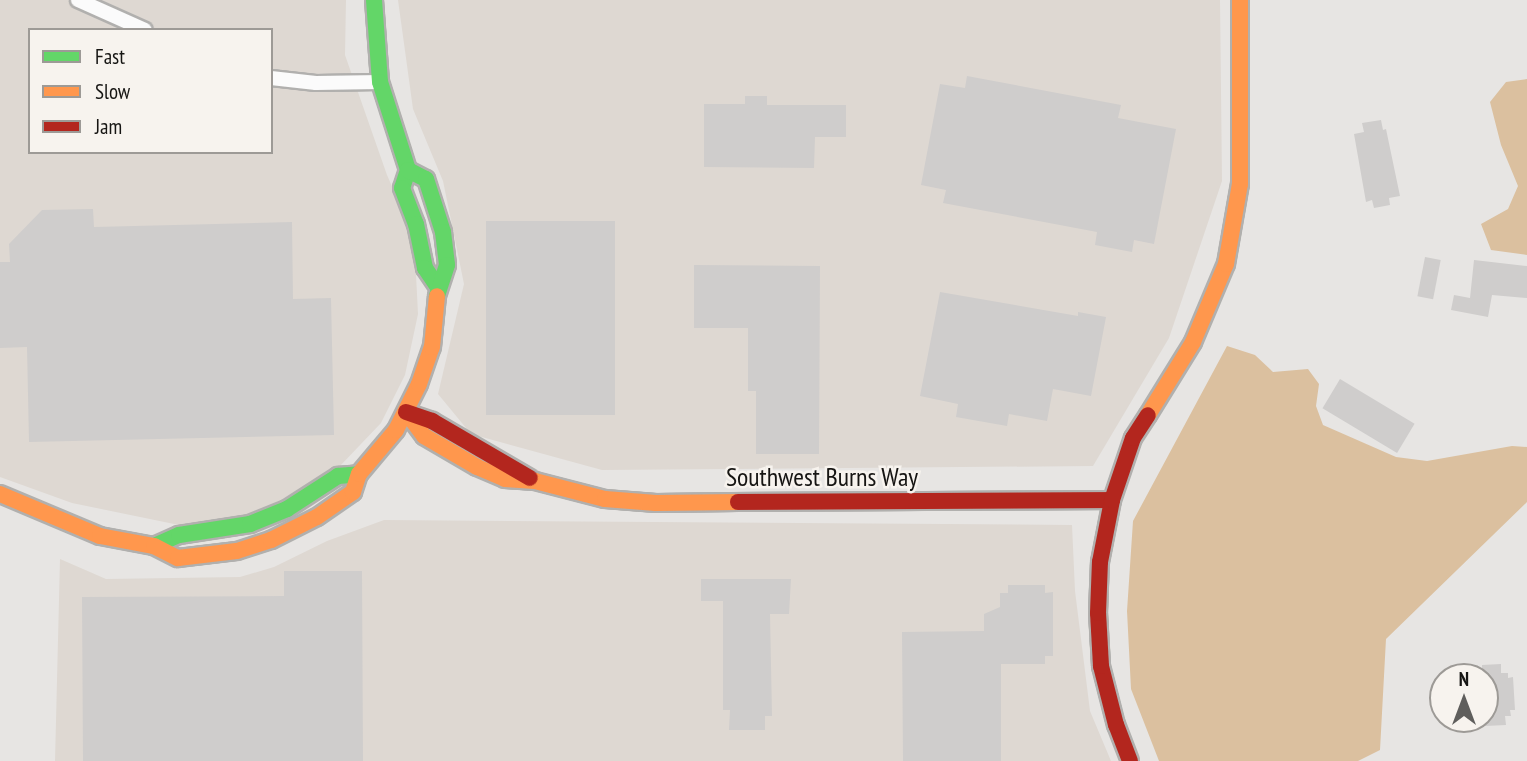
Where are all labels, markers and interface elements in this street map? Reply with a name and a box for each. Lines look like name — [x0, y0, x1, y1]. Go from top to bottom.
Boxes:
legend — [28, 28, 273, 154]
text: Fast — [95, 43, 125, 70]
text: Slow — [95, 78, 130, 105]
text: Jam — [95, 113, 122, 140]
street label: Southwest Burns Way — [726, 461, 918, 493]
north arrow — [1429, 663, 1499, 733]
text: N — [1459, 667, 1469, 691]

